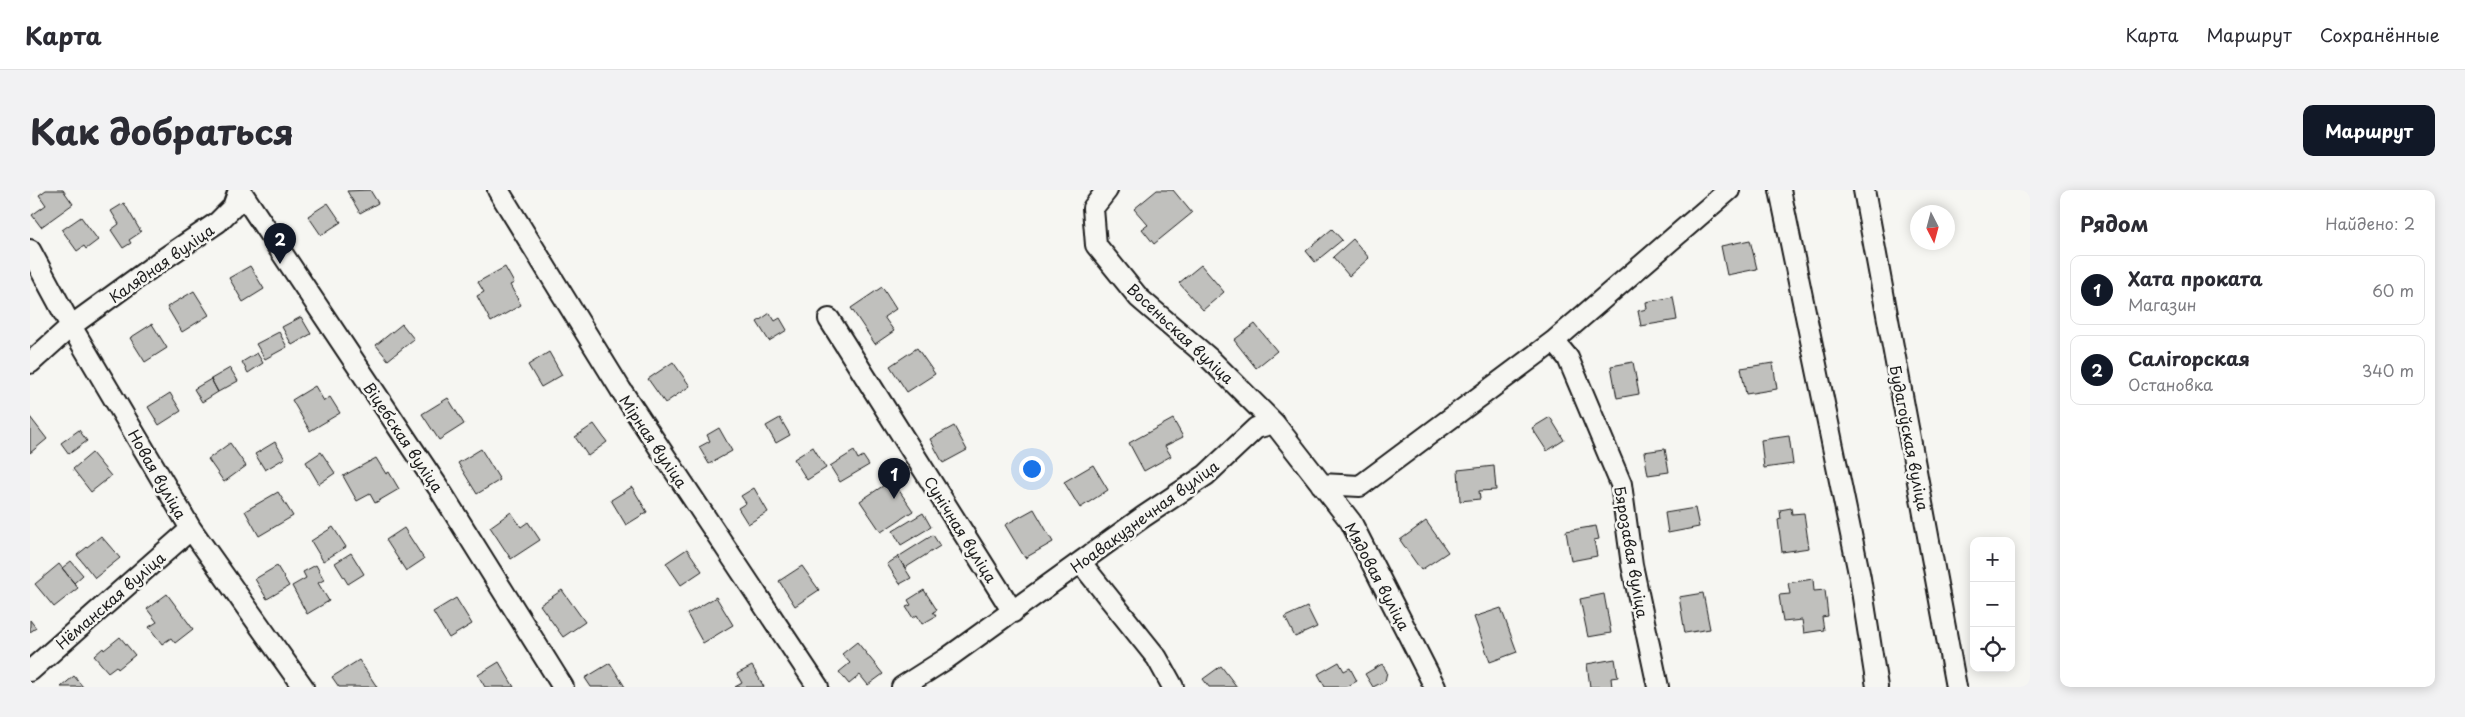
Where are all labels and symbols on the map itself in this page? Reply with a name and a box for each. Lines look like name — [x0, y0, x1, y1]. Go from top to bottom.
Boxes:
north arrow — [1910, 205, 1955, 250]
street label: Калядная вуліца — [104, 218, 219, 308]
pin: 2 — [264, 223, 296, 264]
street label: Восеньская вуліца — [1122, 277, 1240, 389]
street label: Будагоўская вуліца — [1885, 363, 1936, 513]
street label: Віцебская вуліца — [358, 377, 450, 497]
street label: Мірная вуліца — [614, 390, 694, 493]
street label: Новая вуліца — [123, 425, 193, 524]
street label: Ноавакузнечная вуліца — [1065, 454, 1224, 578]
your location — [1019, 456, 1045, 482]
pin: 1 — [878, 458, 910, 499]
street label: Сунічная вуліца — [919, 471, 1004, 588]
street label: Бярозавая вуліца — [1609, 484, 1655, 620]
street label: Мядовая вуліца — [1340, 518, 1417, 635]
street label: Нёманская вуліца — [50, 545, 170, 654]

